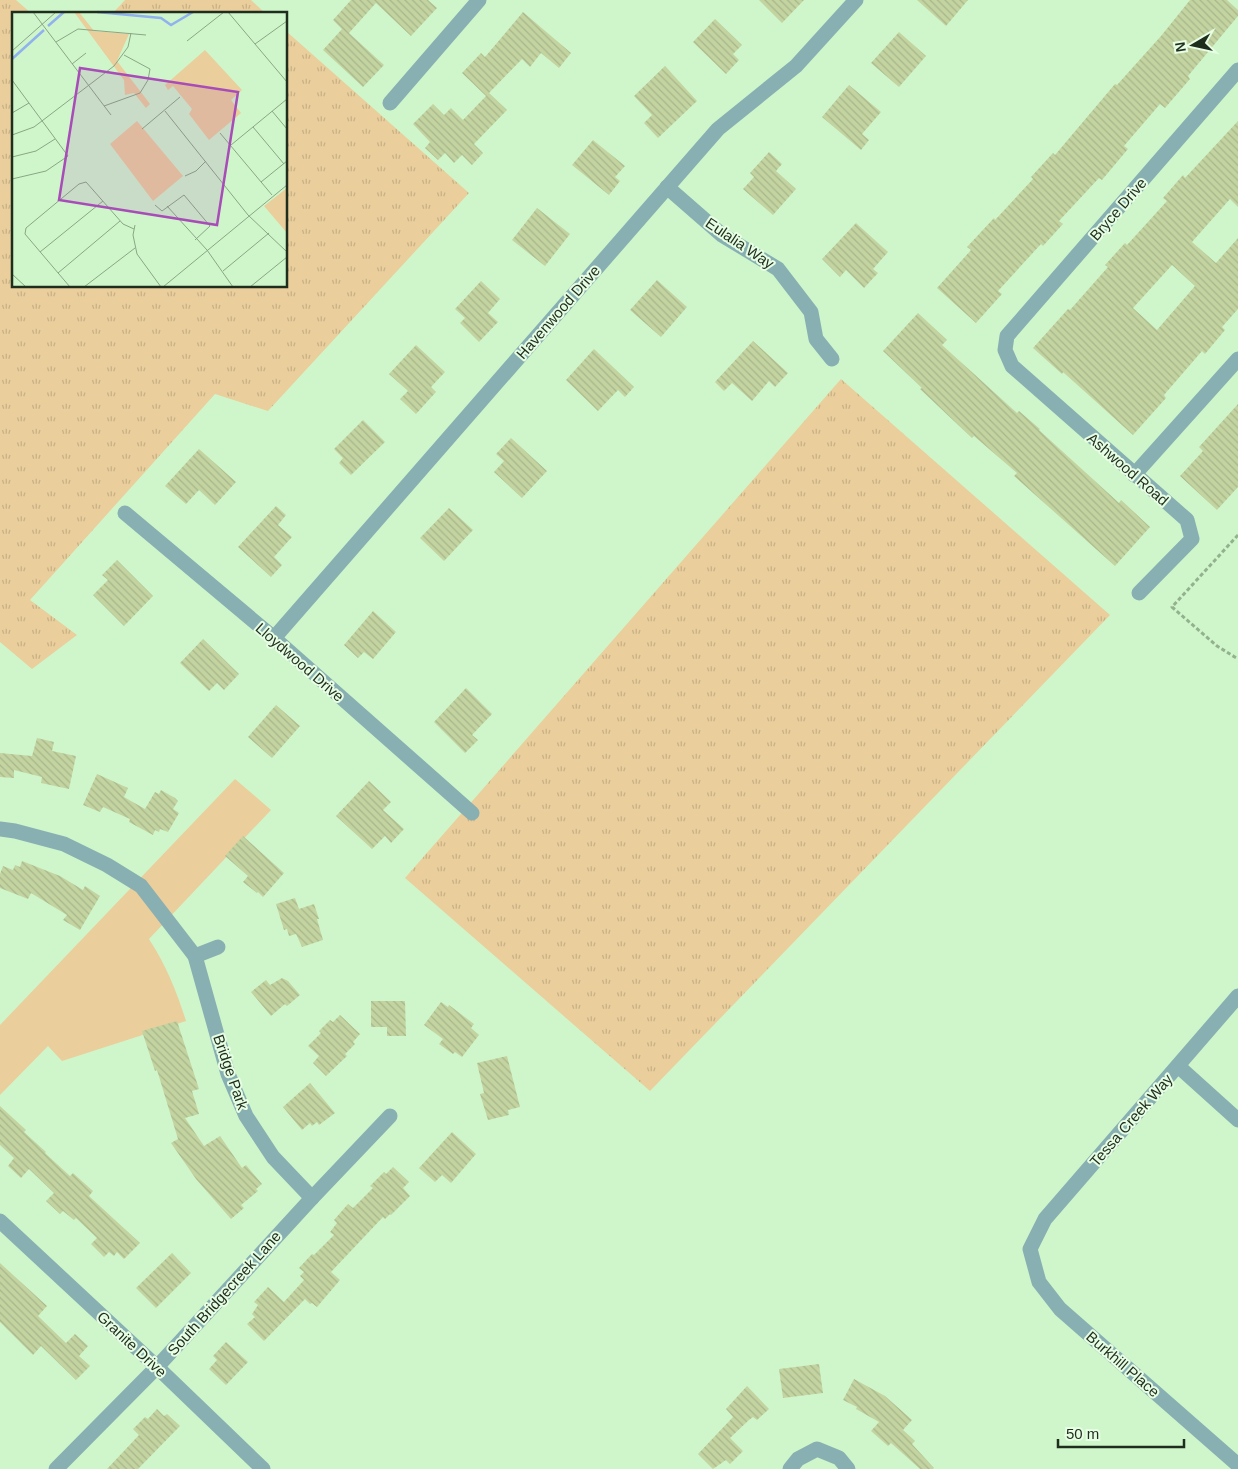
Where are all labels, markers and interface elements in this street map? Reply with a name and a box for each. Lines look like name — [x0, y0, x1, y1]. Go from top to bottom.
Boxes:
inset map — [12, 12, 288, 288]
north arrow — [1168, 20, 1218, 70]
text: N — [1171, 41, 1189, 53]
street label: Bryce Drive — [1086, 174, 1150, 244]
street label: Eulalia Way — [703, 214, 778, 272]
street label: Havenwood Drive — [513, 262, 603, 362]
street label: Ashwood Road — [1084, 429, 1172, 509]
street label: Lloydwood Drive — [253, 619, 347, 705]
street label: Bridge Park — [210, 1032, 252, 1112]
street label: Tessa Creek Way — [1086, 1070, 1176, 1170]
street label: South Bridgecreek Lane — [164, 1228, 284, 1358]
street label: Granite Drive — [94, 1308, 170, 1380]
street label: Burkhill Place — [1083, 1328, 1163, 1400]
scale bar — [1058, 1416, 1184, 1448]
text: 50 m — [1066, 1425, 1099, 1442]

